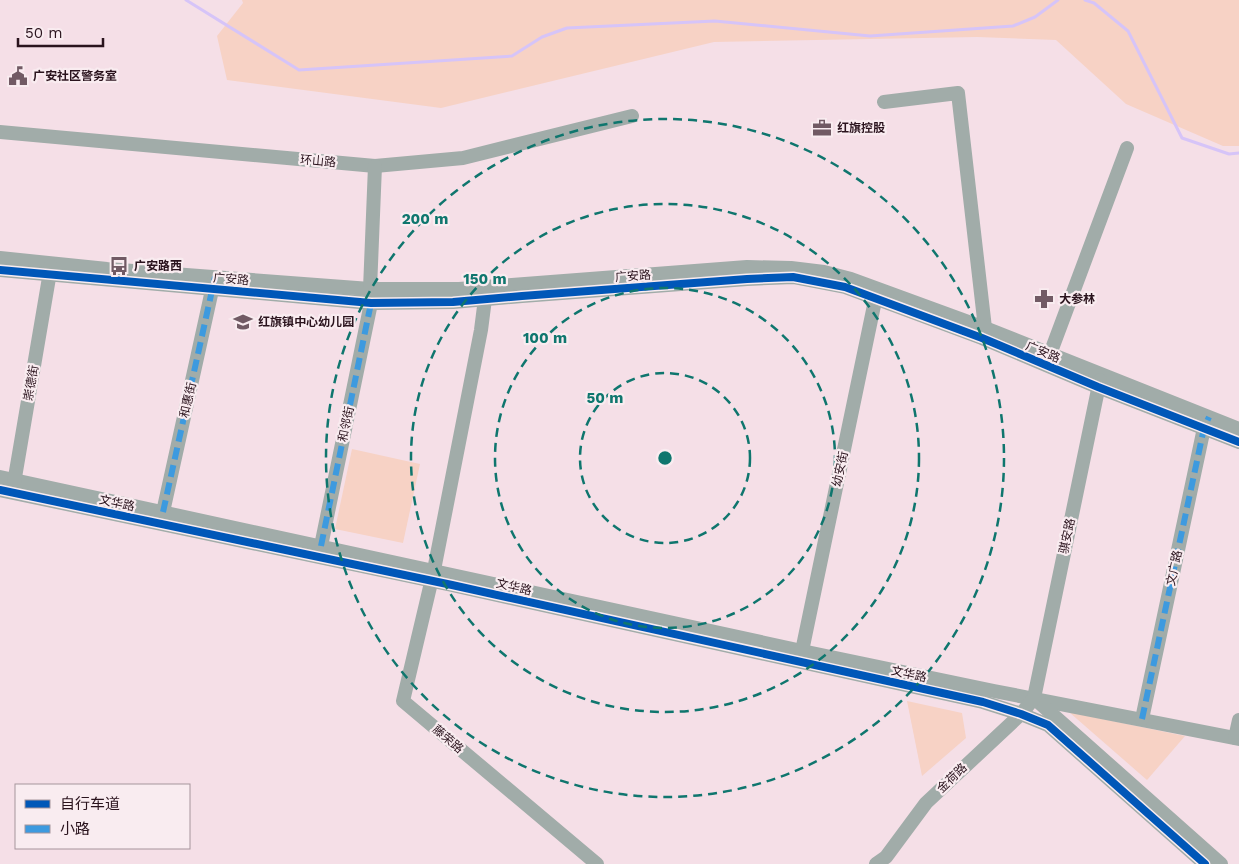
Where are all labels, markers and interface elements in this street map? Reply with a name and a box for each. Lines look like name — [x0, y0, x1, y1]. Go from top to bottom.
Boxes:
scale bar — [18, 15, 102, 47]
text: 50 m — [25, 24, 62, 42]
public building icon: 广安社区警务室 — [7, 65, 29, 87]
place label: 广安社区警务室 — [33, 69, 117, 83]
office icon: 红旗控股 — [811, 117, 833, 139]
place label: 红旗控股 — [837, 121, 885, 135]
street label: 环山路 — [299, 152, 337, 170]
text: 200 m — [402, 210, 448, 228]
bus stop icon: 广安路西 — [108, 255, 130, 277]
place label: 广安路西 — [134, 259, 182, 273]
street label: 广安路 — [615, 268, 651, 284]
street label: 广安路 — [212, 270, 250, 288]
text: 150 m — [463, 270, 507, 288]
pharmacy icon: 大参林 — [1033, 288, 1055, 310]
place label: 大参林 — [1059, 292, 1095, 306]
school or university icon: 红旗镇中心幼儿园 — [232, 311, 254, 333]
place label: 红旗镇中心幼儿园 — [258, 315, 354, 329]
text: 100 m — [523, 329, 567, 347]
street label: 广安路 — [1024, 339, 1062, 365]
street label: 崇德街 — [21, 364, 41, 402]
street label: 和惠街 — [177, 381, 199, 419]
text: 50 m — [587, 389, 623, 407]
street label: 和邻街 — [335, 405, 357, 443]
centre of rings — [656, 449, 674, 467]
street label: 幼安街 — [829, 450, 851, 488]
street label: 文华路 — [98, 492, 136, 514]
street label: 骐安路 — [1056, 517, 1078, 555]
street label: 文广路 — [1163, 549, 1185, 587]
street label: 文华路 — [495, 576, 533, 598]
street label: 文华路 — [890, 663, 928, 685]
street label: 藤荣路 — [430, 722, 466, 756]
street label: 金荷路 — [934, 760, 970, 796]
legend — [15, 784, 190, 849]
text: 自行车道 — [60, 795, 120, 813]
text: 小路 — [60, 820, 90, 838]

